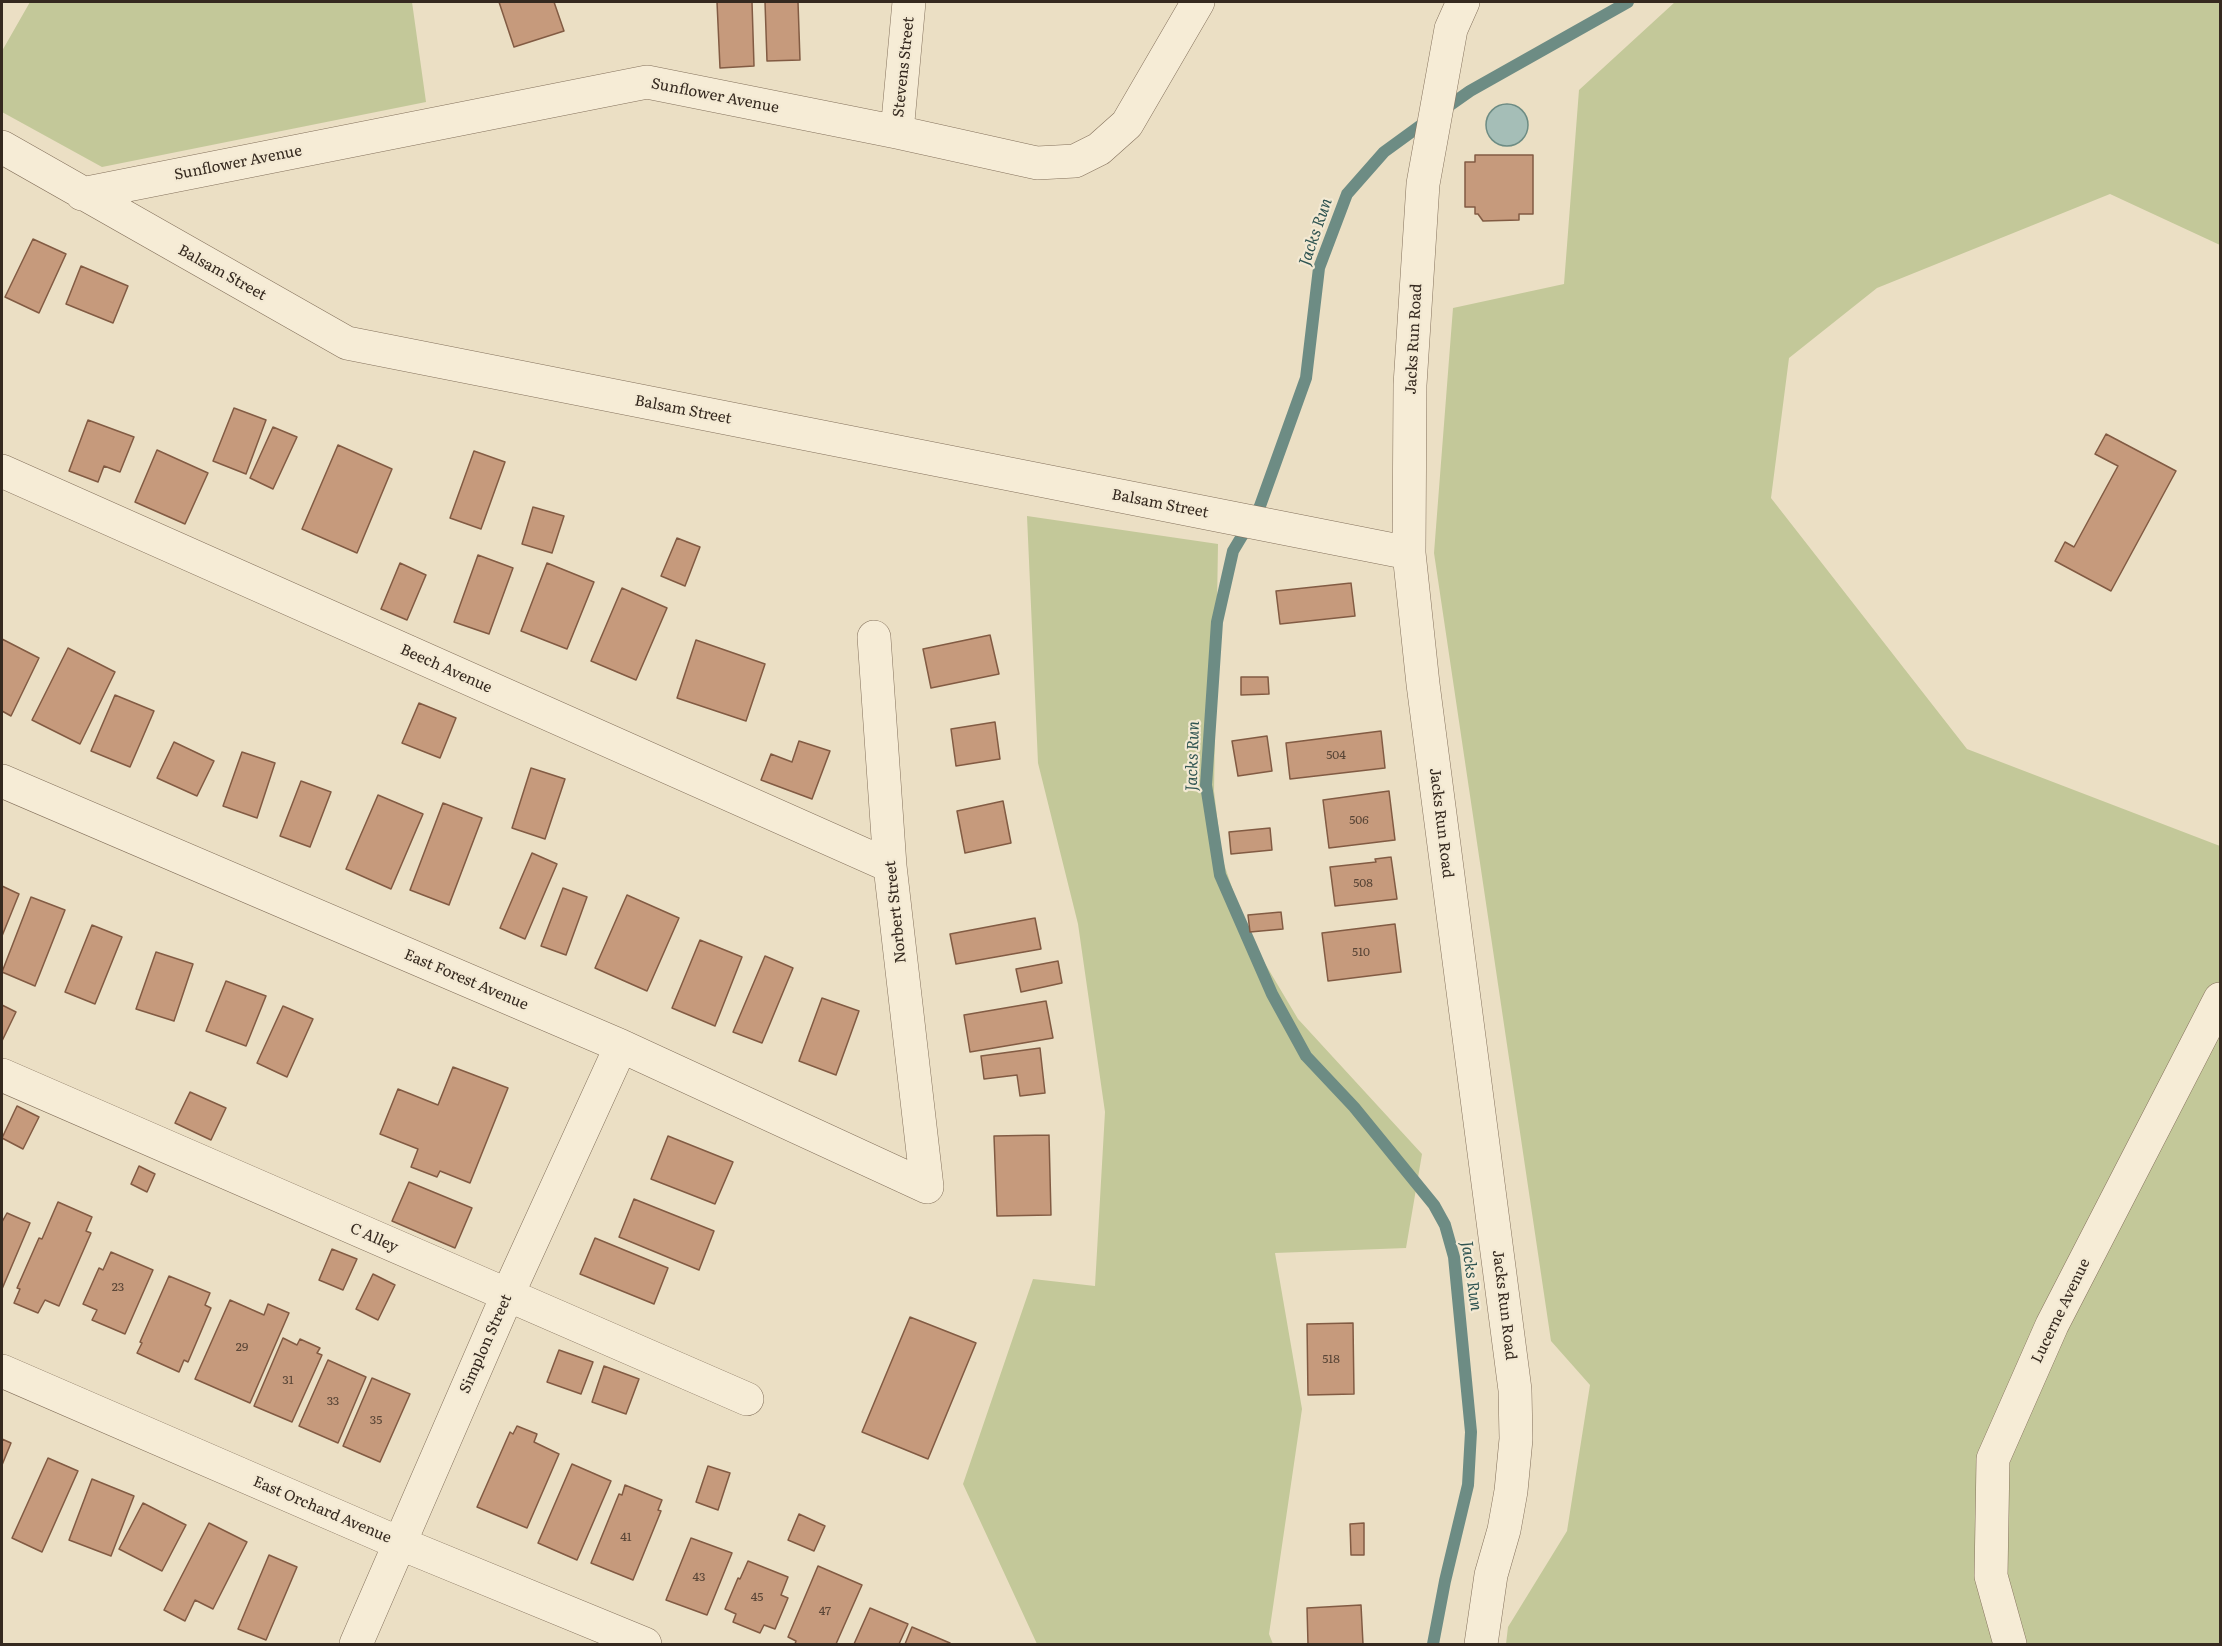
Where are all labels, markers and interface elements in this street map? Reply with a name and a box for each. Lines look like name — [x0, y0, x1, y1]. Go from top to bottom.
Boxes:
street label: Stevens Street — [890, 16, 918, 118]
street label: Sunflower Avenue — [650, 75, 780, 117]
street label: Sunflower Avenue — [173, 142, 303, 184]
water label: Jacks Run — [1296, 196, 1336, 268]
street label: Balsam Street — [175, 241, 269, 305]
street label: Jacks Run Road — [1402, 283, 1426, 395]
street label: Balsam Street — [633, 392, 733, 428]
street label: Balsam Street — [1110, 486, 1210, 522]
street label: Beech Avenue — [397, 641, 495, 697]
water label: Jacks Run — [1182, 721, 1204, 791]
house number: 504 — [1326, 748, 1346, 762]
street label: Jacks Run Road — [1425, 767, 1457, 879]
house number: 506 — [1349, 813, 1369, 827]
street label: Norbert Street — [882, 860, 910, 964]
house number: 508 — [1353, 876, 1373, 890]
house number: 510 — [1352, 945, 1370, 959]
street label: East Forest Avenue — [401, 946, 531, 1014]
street label: C Alley — [347, 1219, 401, 1257]
water label: Jacks Run — [1457, 1240, 1485, 1312]
street label: Jacks Run Road — [1488, 1249, 1520, 1361]
street label: Lucerne Avenue — [2028, 1256, 2094, 1366]
house number: 23 — [112, 1280, 124, 1294]
street label: Simplon Street — [456, 1292, 516, 1396]
house number: 29 — [236, 1340, 248, 1354]
house number: 518 — [1322, 1352, 1340, 1366]
house number: 31 — [282, 1373, 294, 1387]
house number: 33 — [327, 1394, 339, 1408]
house number: 35 — [370, 1413, 382, 1427]
street label: East Orchard Avenue — [250, 1473, 394, 1547]
house number: 41 — [620, 1530, 632, 1544]
house number: 43 — [692, 1570, 706, 1584]
house number: 45 — [751, 1590, 763, 1604]
house number: 47 — [819, 1604, 831, 1618]

